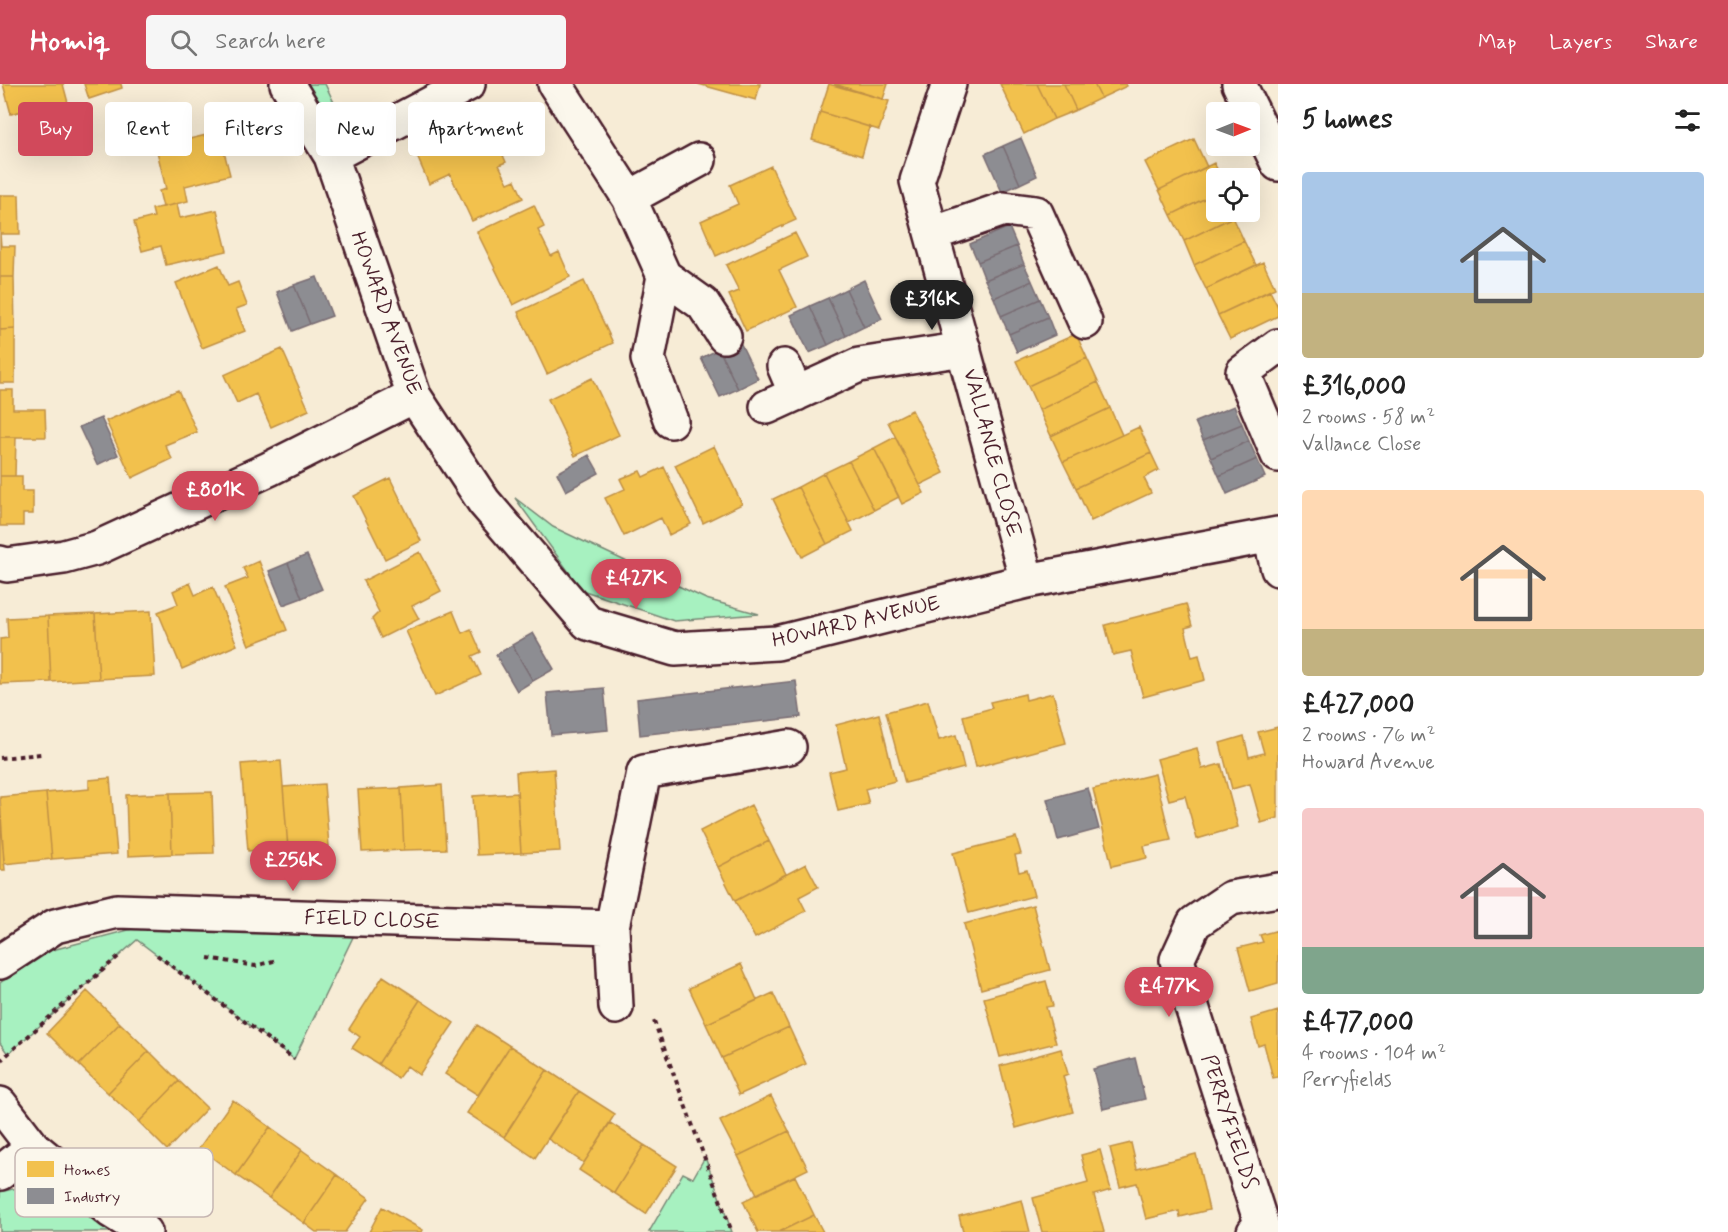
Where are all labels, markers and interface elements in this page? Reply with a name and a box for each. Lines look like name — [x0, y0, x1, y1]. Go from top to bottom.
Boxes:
search box — [146, 15, 566, 69]
text: Homiq — [30, 24, 110, 61]
icon: search — [167, 26, 200, 59]
text: Search here — [215, 28, 326, 56]
text: Map — [1478, 28, 1516, 56]
text: Layers — [1549, 28, 1612, 56]
text: Share — [1645, 28, 1698, 56]
chip: Buy — [18, 102, 93, 156]
chip: Rent — [105, 102, 192, 156]
chip: Filters — [204, 102, 304, 156]
chip: New — [316, 102, 396, 156]
chip: Apartment — [408, 102, 545, 156]
north arrow — [1206, 102, 1260, 156]
map controls — [1206, 102, 1260, 222]
text: 5 homes — [1302, 103, 1393, 137]
icon: filters — [1671, 104, 1704, 137]
button: locate — [1206, 168, 1260, 222]
icon: home — [1449, 211, 1557, 319]
street label: HOWARD AVENUE — [344, 228, 428, 398]
pin: £316K — [890, 280, 974, 331]
text: £316K — [904, 286, 960, 313]
street label: VALLANCE CLOSE — [956, 366, 1028, 540]
text: £316,000 — [1302, 370, 1406, 404]
text: 2 rooms · 58 m² — [1302, 404, 1435, 431]
text: Vallance Close — [1302, 431, 1421, 458]
pin: £801K — [173, 471, 257, 522]
text: £801K — [186, 477, 244, 504]
icon: home — [1449, 529, 1557, 637]
pin: £427K — [594, 559, 678, 610]
text: £427K — [605, 565, 667, 592]
street label: HOWARD AVENUE — [769, 589, 943, 655]
text: £427,000 — [1302, 688, 1414, 722]
text: 2 rooms · 76 m² — [1302, 722, 1435, 749]
text: Howard Avenue — [1302, 749, 1435, 776]
pin: £256K — [251, 841, 335, 892]
text: £256K — [264, 847, 322, 874]
icon: home — [1449, 847, 1557, 955]
street label: FIELD CLOSE — [304, 904, 440, 936]
pin: £477K — [1127, 967, 1211, 1018]
text: £477K — [1138, 973, 1200, 1000]
text: £477,000 — [1302, 1006, 1414, 1040]
text: 4 rooms · 104 m² — [1302, 1040, 1446, 1067]
street label: PERRYFIELDS — [1194, 1051, 1264, 1193]
text: Perryfields — [1302, 1067, 1392, 1094]
legend — [15, 1148, 213, 1217]
text: Homes — [64, 1160, 110, 1181]
text: Industry — [64, 1187, 120, 1208]

